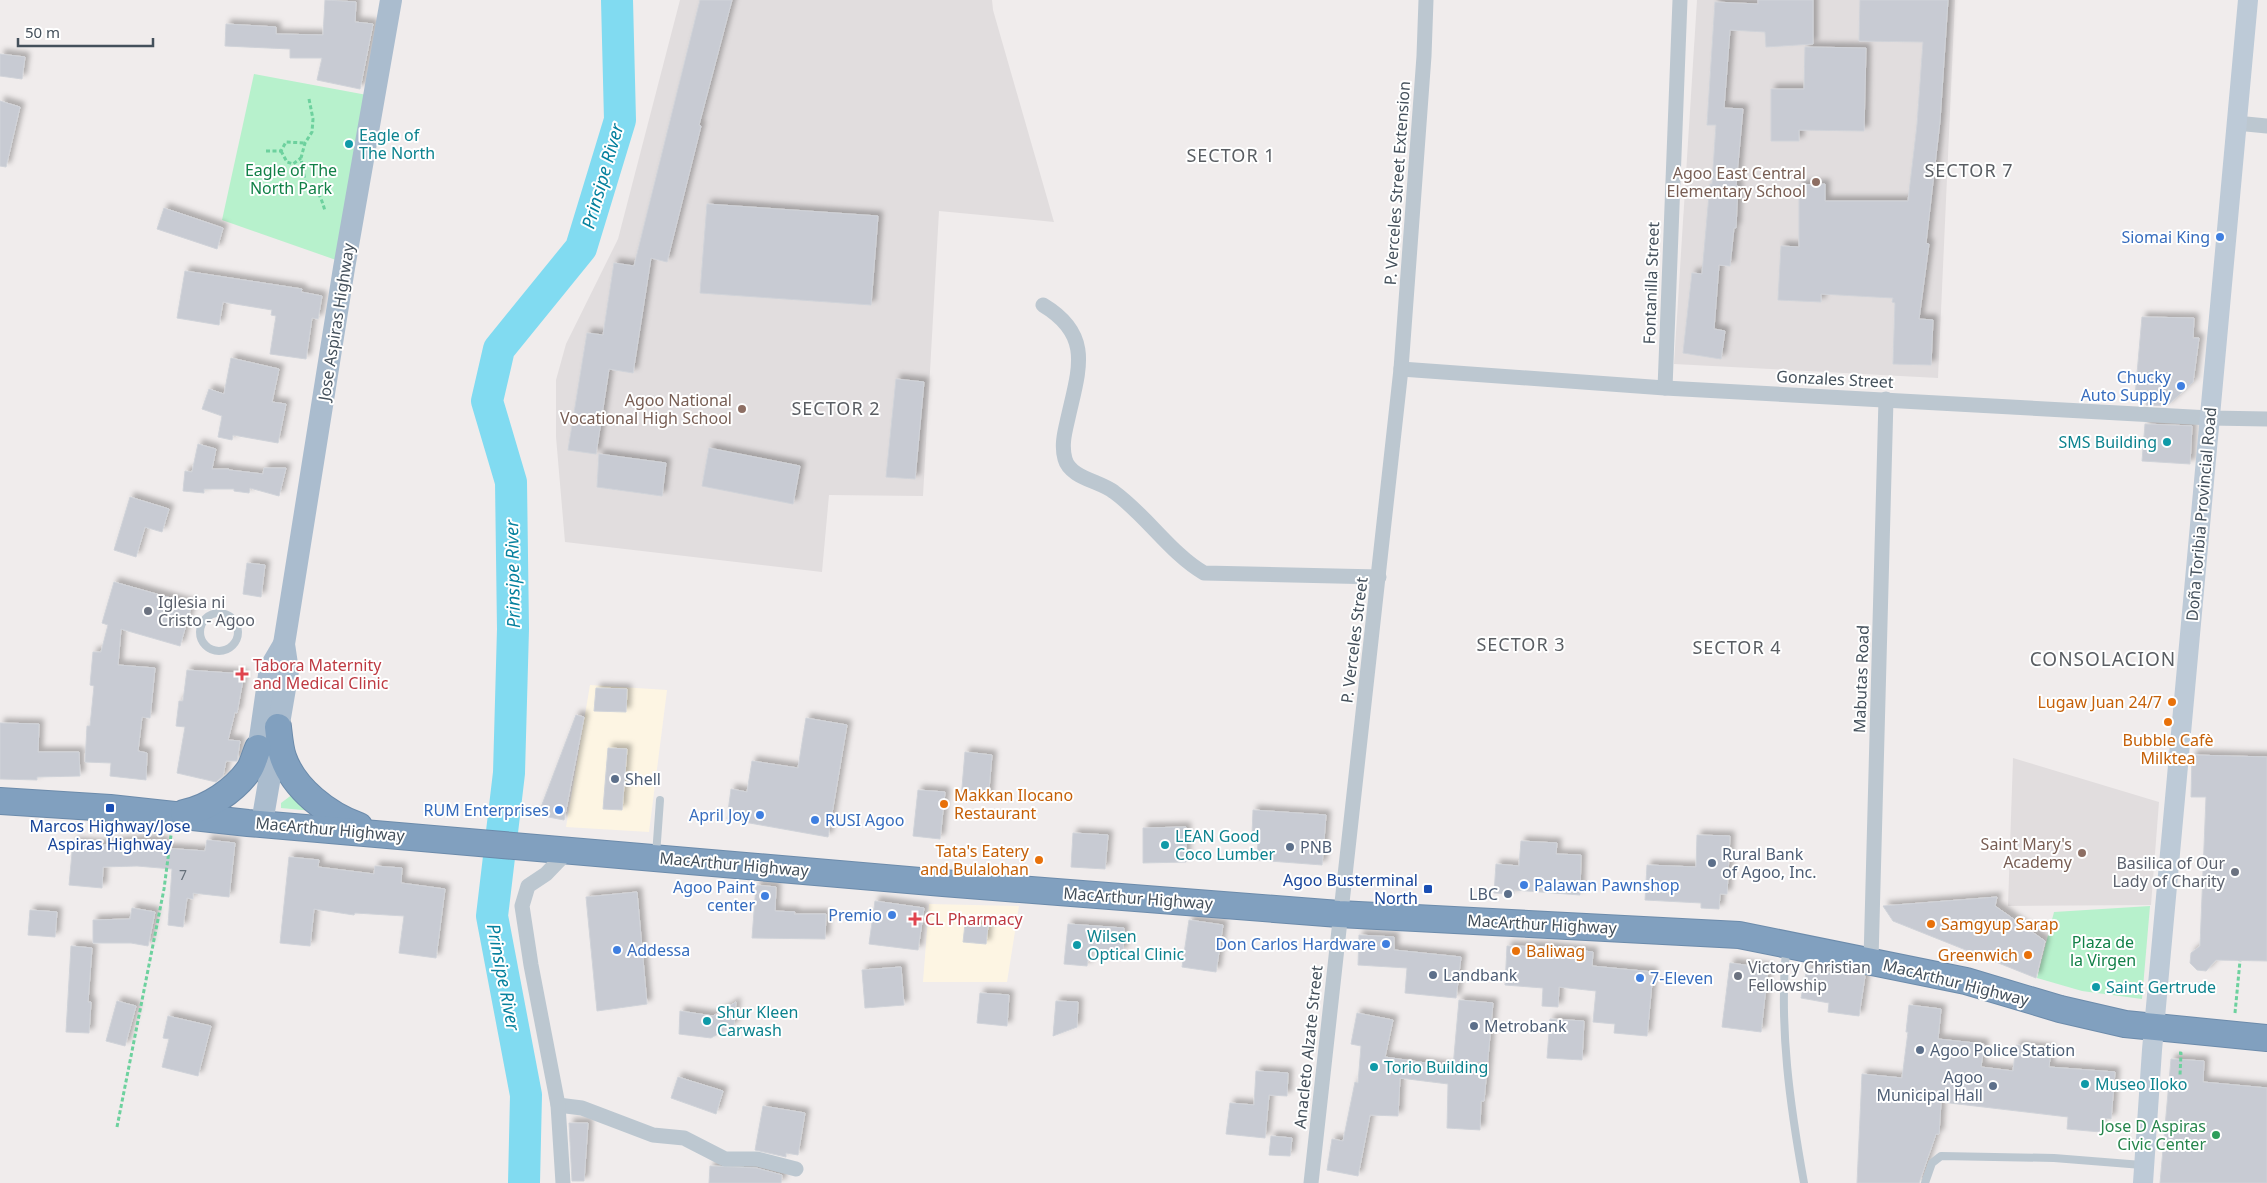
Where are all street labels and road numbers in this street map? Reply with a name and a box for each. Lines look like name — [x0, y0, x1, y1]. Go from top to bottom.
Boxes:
street label: P. Verceles Street Extension — [1379, 80, 1415, 286]
street label: Fontanilla Street — [1638, 221, 1664, 345]
street label: Jose Aspiras Highway — [312, 241, 359, 404]
street label: Gonzales Street — [1776, 365, 1894, 393]
street label: Doña Toribia Provincial Road — [2181, 406, 2221, 622]
street label: P. Verceles Street — [1335, 575, 1373, 704]
street label: Mabutas Road — [1848, 625, 1874, 733]
street label: MacArthur Highway — [254, 812, 406, 847]
street label: MacArthur Highway — [658, 847, 810, 882]
street label: MacArthur Highway — [1063, 882, 1214, 914]
street label: MacArthur Highway — [1467, 909, 1618, 939]
street label: MacArthur Highway — [1881, 953, 2032, 1011]
street label: Anacleto Alzate Street — [1288, 964, 1328, 1130]

